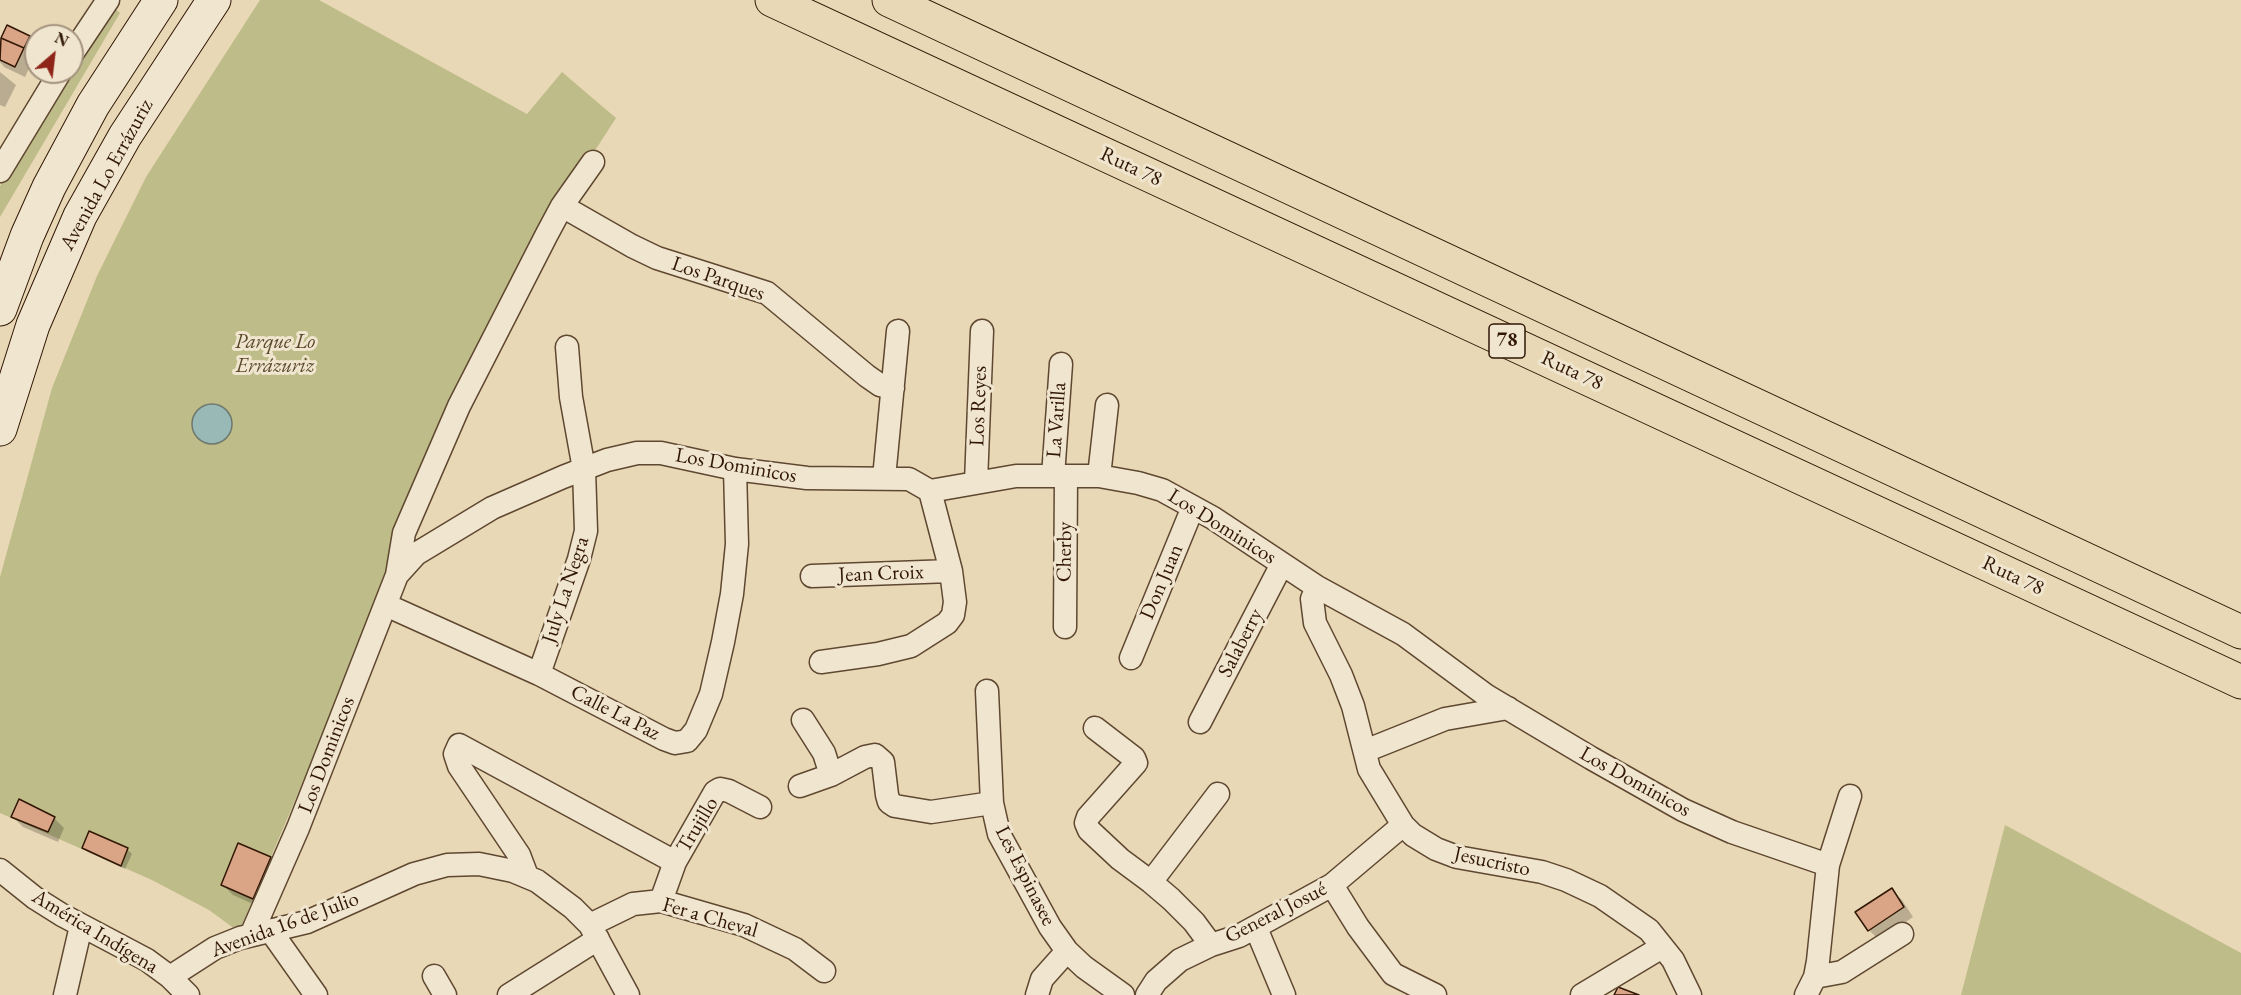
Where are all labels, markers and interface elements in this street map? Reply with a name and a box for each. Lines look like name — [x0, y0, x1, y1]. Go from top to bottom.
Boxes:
north arrow — [24, 24, 84, 84]
text: N — [51, 27, 72, 52]
street label: Avenida Lo Errázuriz — [55, 95, 159, 255]
street label: Ruta 78 — [1096, 142, 1166, 192]
street label: Los Parques — [668, 251, 768, 307]
road number: 78 — [1489, 324, 1525, 358]
park label: Parque Lo Errázuriz — [235, 329, 315, 379]
street label: Ruta 78 — [1537, 346, 1607, 396]
street label: Los Reyes — [965, 365, 993, 447]
street label: La Varilla — [1042, 381, 1072, 459]
street label: Los Dominicos — [673, 443, 799, 489]
street label: Los Dominicos — [1163, 484, 1281, 570]
street label: Cherby — [1052, 522, 1078, 582]
street label: July La Negra — [537, 533, 595, 647]
street label: Don Juan — [1135, 541, 1189, 623]
street label: Ruta 78 — [1978, 551, 2048, 601]
street label: Jean Croix — [838, 560, 924, 588]
street label: Salaberry — [1213, 604, 1269, 682]
street label: Calle La Paz — [566, 680, 664, 746]
street label: Los Dominicos — [293, 693, 361, 817]
street label: Los Dominicos — [1575, 741, 1695, 823]
street label: Trujillo — [672, 793, 724, 857]
street label: Les Espinasee — [989, 822, 1061, 930]
street label: Jesucristo — [1452, 842, 1532, 882]
street label: General Josué — [1221, 877, 1331, 949]
street label: América Indígena — [27, 884, 163, 980]
street label: Avenida 16 de Julio — [208, 887, 362, 963]
street label: Fer a Cheval — [659, 892, 761, 944]

